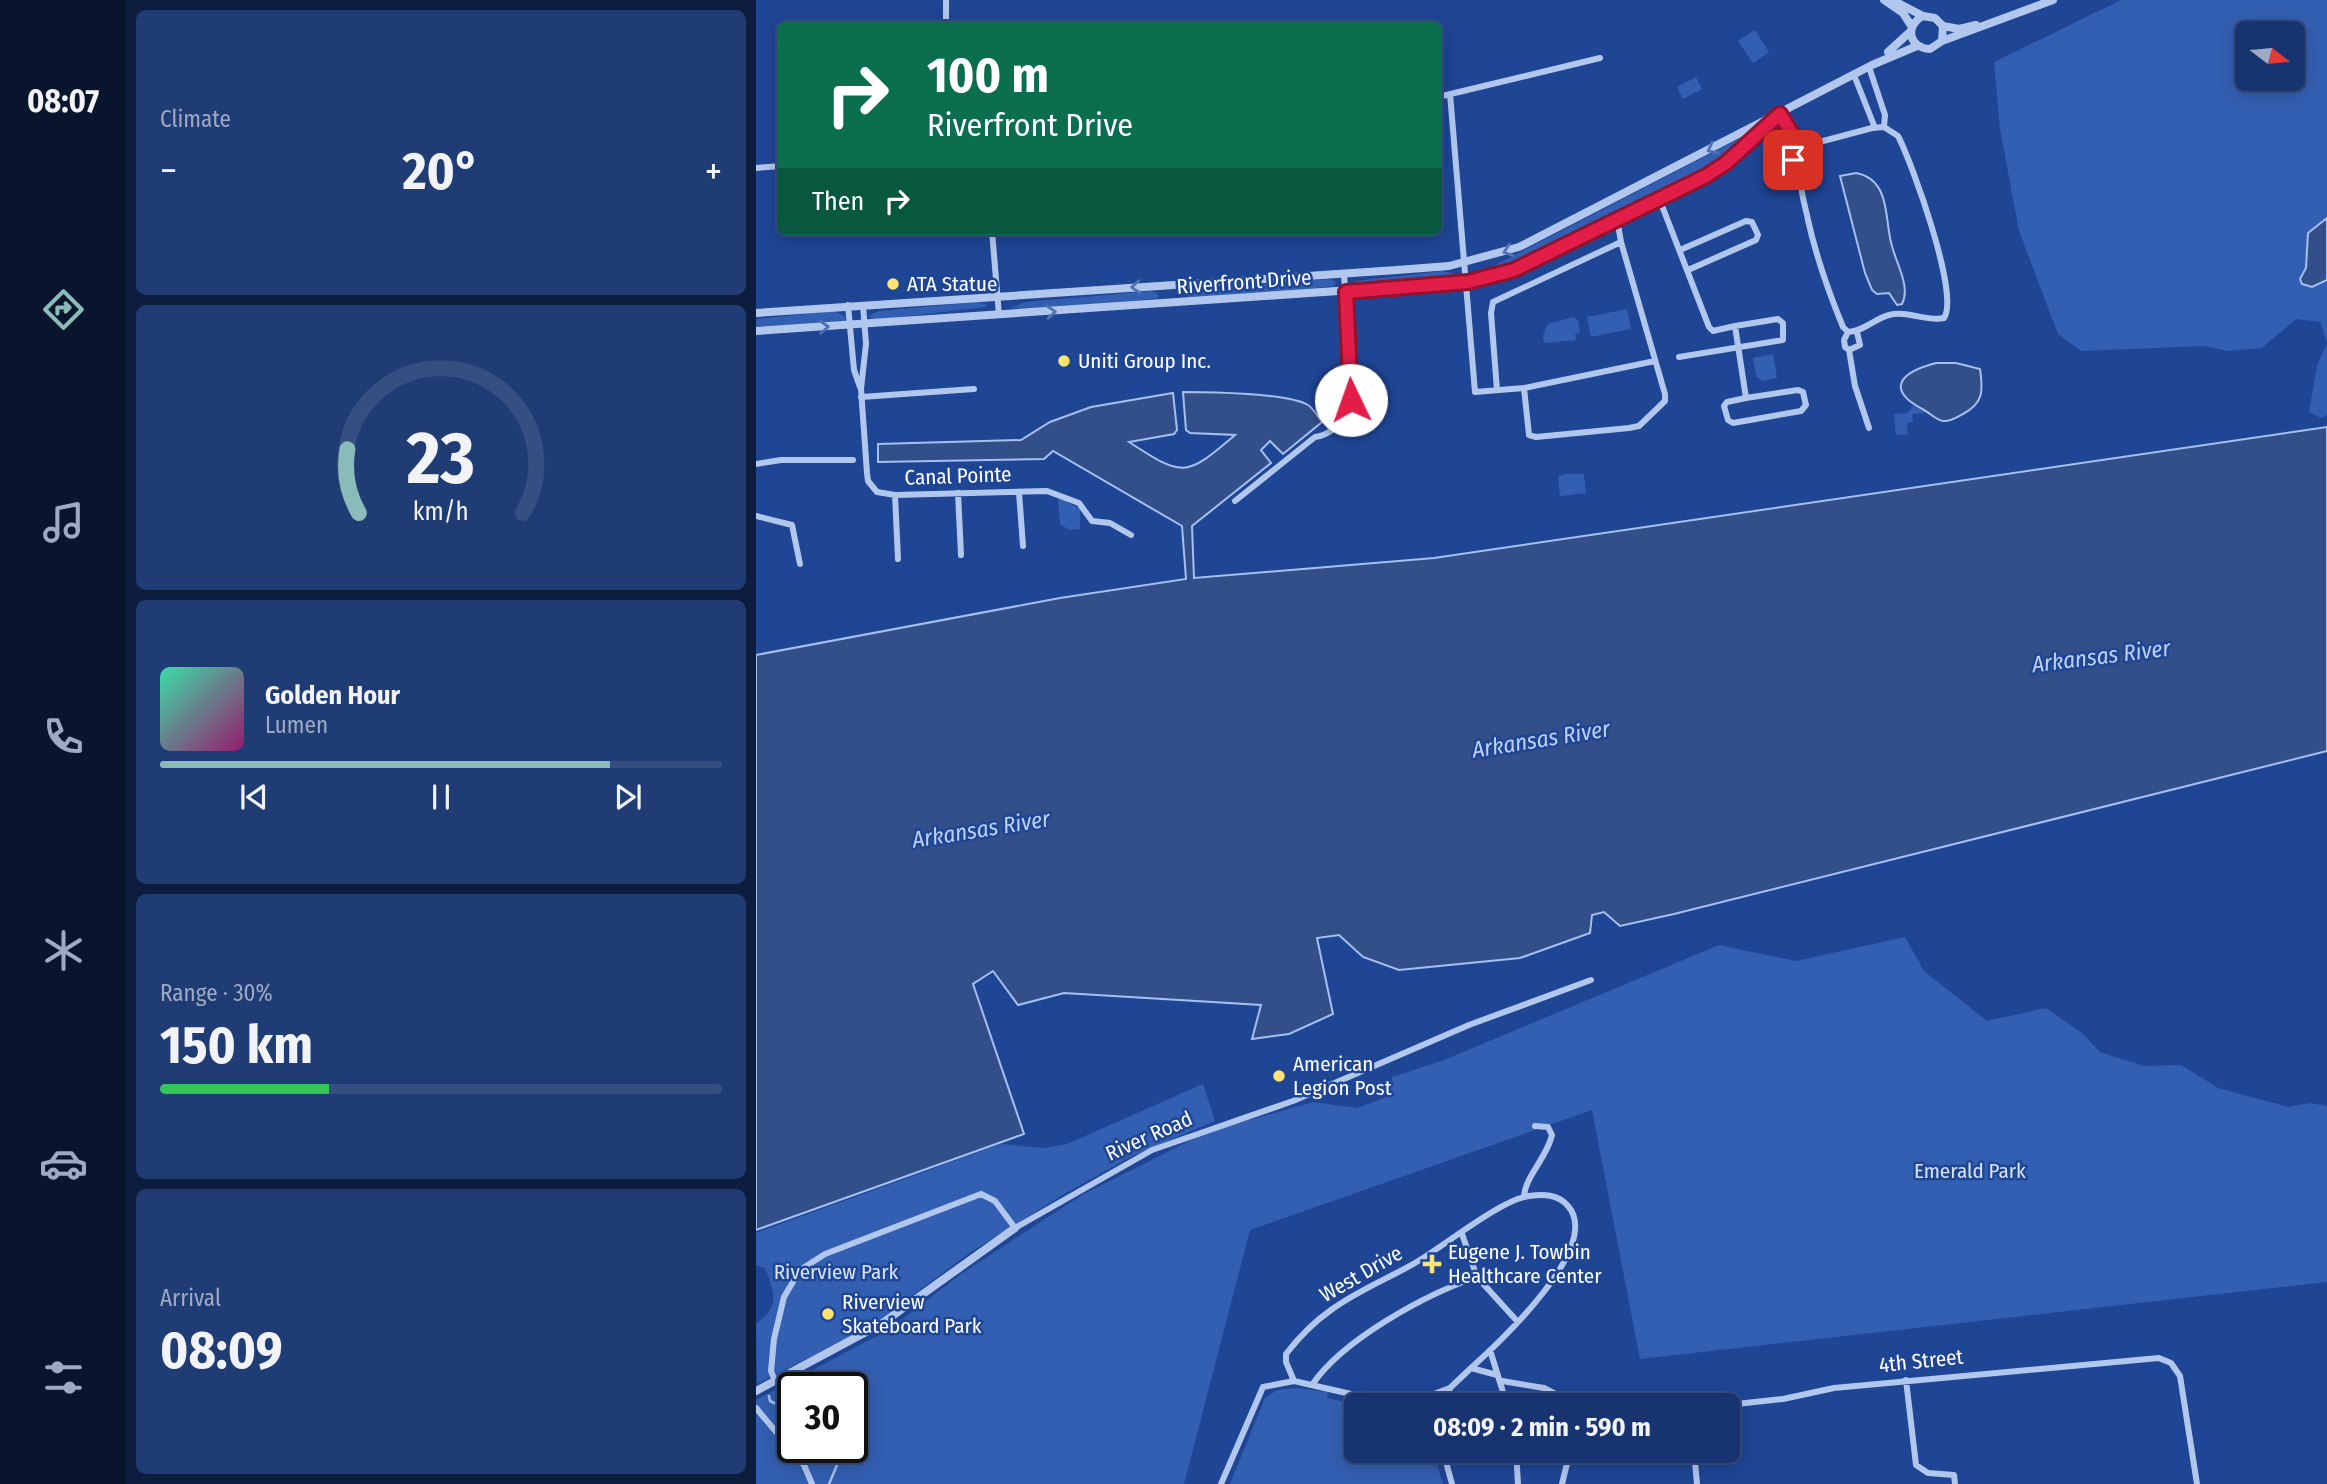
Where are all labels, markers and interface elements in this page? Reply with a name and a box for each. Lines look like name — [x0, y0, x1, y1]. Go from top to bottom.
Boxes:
north arrow — [2235, 21, 2305, 91]
map controls — [2235, 21, 2305, 91]
text: 100 m — [927, 46, 1049, 105]
icon: right — [812, 49, 903, 140]
text: 08:07 — [27, 82, 99, 120]
text: Climate — [160, 105, 231, 133]
text: Riverfront Drive — [927, 106, 1133, 144]
pin — [1763, 130, 1823, 190]
text: 20° — [403, 140, 479, 203]
one-way arrow — [1706, 141, 1719, 154]
icon: arrive — [1774, 141, 1812, 179]
text: − — [160, 148, 177, 194]
text: + — [705, 148, 722, 194]
icon: right — [878, 182, 916, 220]
text: Then — [812, 186, 864, 217]
one-way arrow — [1503, 243, 1515, 257]
street label: Riverfront Drive — [1176, 264, 1312, 300]
place label: ATA Statue — [907, 271, 997, 297]
marker: ATA Statue — [885, 276, 901, 292]
one-way arrow — [1131, 279, 1142, 294]
icon: directions — [39, 285, 88, 334]
one-way arrow — [1046, 304, 1057, 319]
one-way arrow — [819, 320, 830, 335]
place label: Uniti Group Inc. — [1078, 348, 1211, 374]
marker: Uniti Group Inc. — [1056, 353, 1072, 369]
position arrow — [1314, 363, 1388, 437]
text: 23 — [406, 416, 475, 503]
street label: Canal Pointe — [904, 461, 1012, 491]
text: km/h — [413, 497, 469, 527]
icon: music — [39, 498, 88, 547]
water label: Arkansas River — [2029, 633, 2173, 678]
text: Golden Hour — [265, 680, 400, 711]
text: Lumen — [265, 711, 328, 739]
icon: phone — [39, 712, 88, 761]
water label: Arkansas River — [1469, 714, 1613, 764]
icon: previous — [235, 778, 273, 816]
icon: pause — [422, 778, 460, 816]
icon: next — [609, 778, 647, 816]
water label: Arkansas River — [909, 804, 1053, 854]
icon: climate — [39, 926, 88, 975]
text: Range · 30% — [160, 979, 273, 1007]
text: 150 km — [160, 1014, 313, 1077]
place label: American Legion Post — [1293, 1051, 1392, 1101]
marker: American Legion Post — [1271, 1068, 1287, 1084]
street label: River Road — [1102, 1105, 1196, 1167]
icon: car — [39, 1139, 88, 1188]
park label: Emerald Park — [1914, 1158, 2026, 1184]
place label: Eugene J. Towbin Healthcare Center — [1448, 1239, 1602, 1289]
street label: West Drive — [1315, 1240, 1407, 1308]
marker: Eugene J. Towbin Healthcare Center — [1422, 1254, 1442, 1274]
park label: Riverview Park — [774, 1259, 899, 1285]
text: Arrival — [160, 1284, 221, 1312]
place label: Riverview Skateboard Park — [842, 1289, 982, 1339]
marker: Riverview Skateboard Park — [820, 1306, 836, 1322]
text: 08:09 — [160, 1319, 283, 1382]
street label: 4th Street — [1878, 1344, 1965, 1378]
icon: filters — [39, 1353, 88, 1402]
speed limit sign: 30 — [777, 1372, 868, 1463]
text: 08:09 · 2 min · 590 m — [1433, 1412, 1651, 1443]

